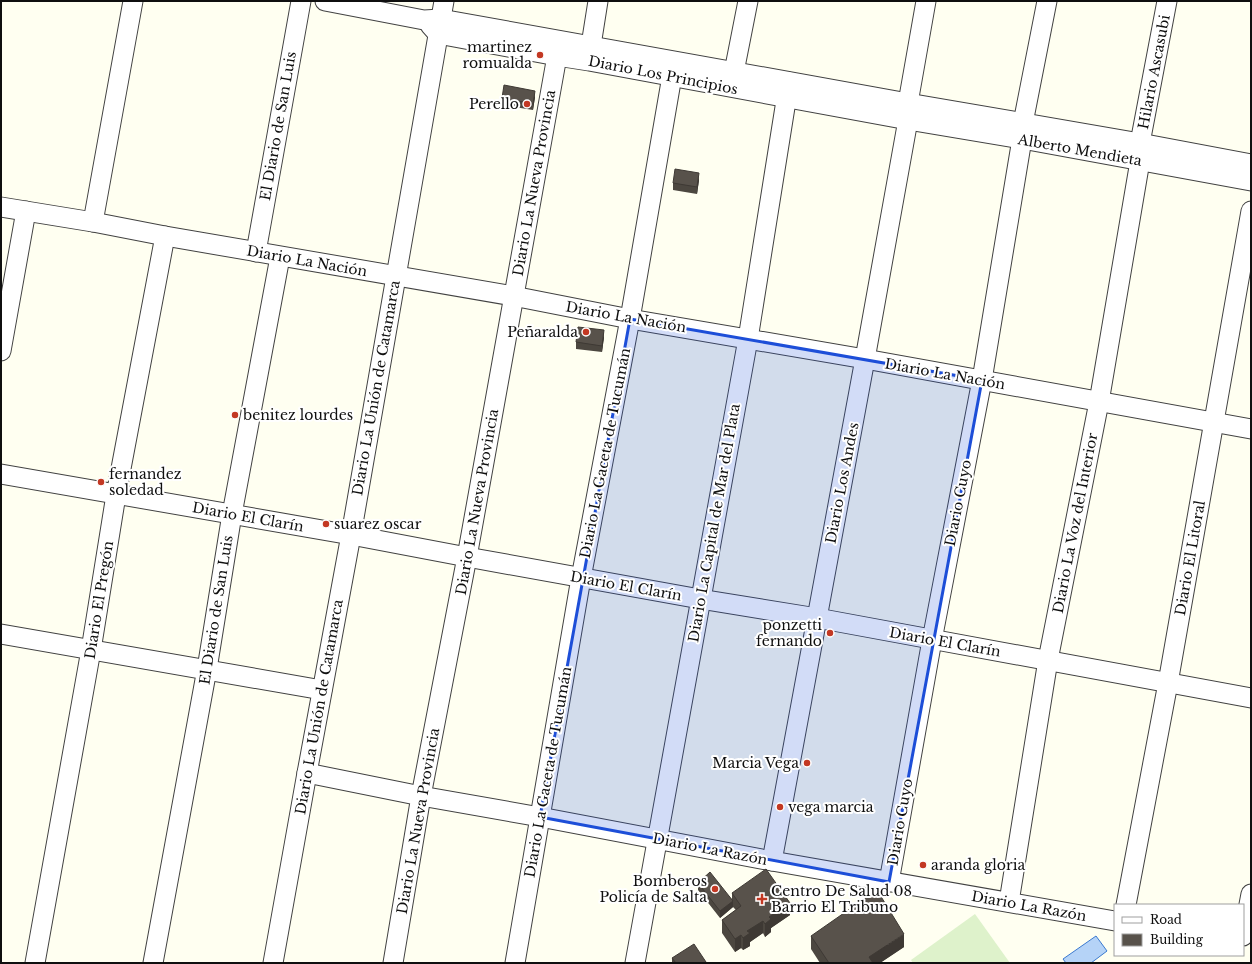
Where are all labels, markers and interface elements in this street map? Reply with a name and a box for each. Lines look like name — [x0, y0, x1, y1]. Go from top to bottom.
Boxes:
street label: Hilario Ascasubi — [1134, 13, 1174, 131]
place label: martinez romualda — [462, 38, 532, 72]
street label: El Diario de San Luis — [256, 50, 300, 202]
marker: martinez romualda — [535, 50, 545, 60]
street label: Diario Los Principios — [587, 52, 739, 98]
street label: Diario La Nueva Provincia — [509, 88, 559, 278]
place label: Perello — [469, 95, 519, 113]
marker: Perello — [522, 99, 532, 109]
street label: Alberto Mendieta — [1016, 130, 1144, 170]
street label: Diario La Nación — [245, 242, 369, 281]
street label: Diario La Unión de Catamarca — [348, 279, 404, 497]
street label: Diario La Nación — [564, 298, 688, 337]
place label: Peñaralda — [507, 323, 578, 341]
marker: Peñaralda — [581, 327, 591, 337]
street label: Diario La Gaceta de Tucumán — [576, 346, 634, 560]
street label: Diario La Nación — [883, 355, 1007, 394]
street label: Diario La Capital de Mar del Plata — [684, 402, 744, 644]
place label: benitez lourdes — [242, 406, 353, 424]
street label: Diario La Nueva Provincia — [452, 407, 502, 597]
marker: benitez lourdes — [230, 410, 240, 420]
street label: Diario Los Andes — [821, 421, 863, 545]
street label: Diario La Voz del Interior — [1049, 431, 1101, 615]
street label: Diario Cuyo — [941, 458, 975, 548]
place label: fernandez soledad — [109, 465, 182, 499]
marker: fernandez soledad — [96, 477, 106, 487]
street label: Diario El Clarín — [191, 498, 305, 536]
street label: Diario El Litoral — [1171, 499, 1209, 617]
place label: suarez oscar — [334, 515, 422, 533]
marker: suarez oscar — [321, 519, 331, 529]
street label: El Diario de San Luis — [195, 534, 237, 686]
street label: Diario El Pregón — [81, 539, 117, 660]
street label: Diario El Clarín — [569, 567, 683, 605]
street label: Diario La Unión de Catamarca — [291, 598, 347, 816]
place label: ponzetti fernando — [756, 616, 822, 650]
street label: Diario El Clarín — [888, 623, 1002, 661]
marker: ponzetti fernando — [825, 628, 835, 638]
street label: Diario La Gaceta de Tucumán — [521, 665, 575, 879]
street label: Diario La Nueva Provincia — [393, 726, 443, 916]
place label: Marcia Vega — [712, 754, 799, 772]
marker: Marcia Vega — [802, 758, 812, 768]
street label: Diario Cuyo — [884, 777, 916, 867]
place label: vega marcia — [788, 798, 874, 816]
marker: vega marcia — [775, 802, 785, 812]
street label: Diario La Razón — [651, 829, 769, 869]
place label: aranda gloria — [931, 856, 1025, 874]
marker: aranda gloria — [918, 860, 928, 870]
place label: Bomberos Policía de Salta — [600, 872, 707, 906]
place label: Centro De Salud 08 Barrio El Tribuno — [771, 882, 912, 916]
marker: Bomberos Policía de Salta — [710, 884, 720, 894]
street label: Diario La Razón — [970, 887, 1088, 925]
marker: Centro De Salud 08 Barrio El Tribuno — [756, 893, 768, 905]
legend — [1114, 904, 1244, 956]
text: Road — [1150, 912, 1182, 927]
text: Building — [1150, 932, 1204, 947]

